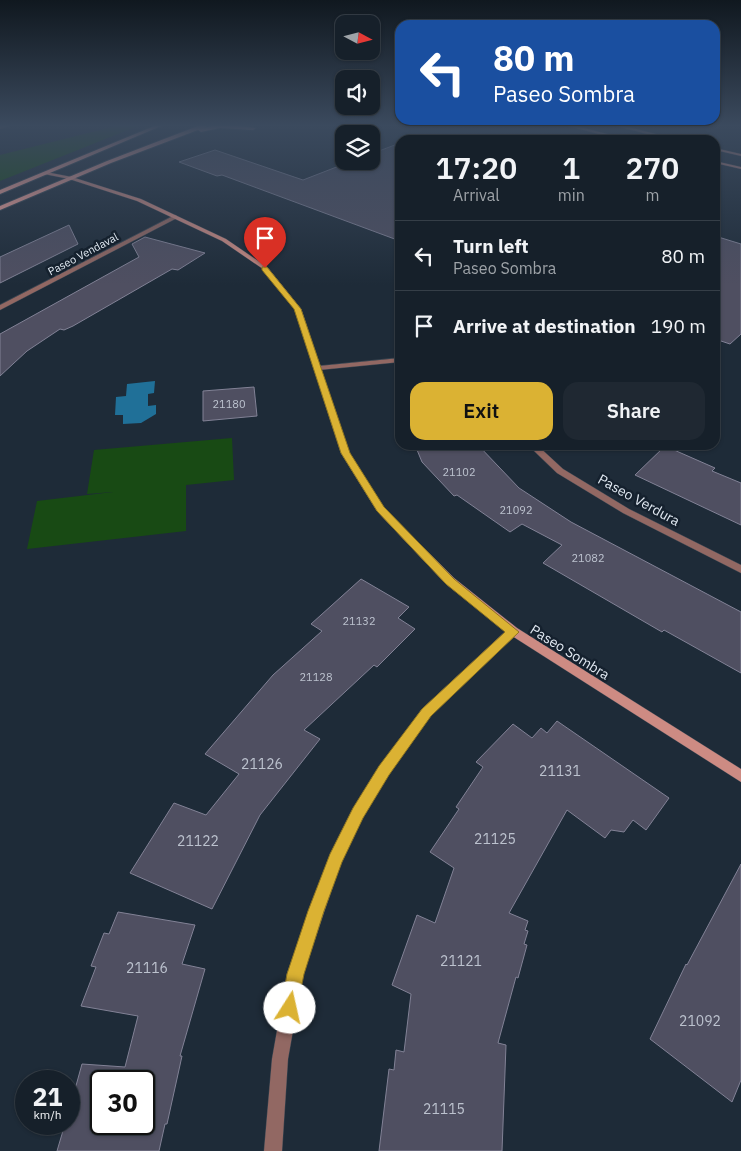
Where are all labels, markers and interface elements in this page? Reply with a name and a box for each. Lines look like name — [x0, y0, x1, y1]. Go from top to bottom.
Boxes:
north arrow — [335, 15, 380, 60]
map controls — [335, 15, 380, 170]
text: 80 m — [493, 35, 575, 81]
icon: left — [410, 40, 475, 105]
button: sound — [335, 70, 380, 115]
text: Paseo Sombra — [493, 79, 635, 108]
button: layers — [335, 125, 380, 170]
text: 17:20 — [436, 148, 517, 187]
text: 1 — [562, 148, 580, 187]
text: 270 — [625, 148, 679, 187]
text: Arrival — [453, 185, 500, 205]
text: min — [558, 185, 585, 205]
text: m — [645, 185, 659, 205]
pin — [244, 217, 286, 268]
icon: arrive — [251, 224, 279, 252]
street label: Paseo Vendaval — [45, 230, 121, 278]
text: Turn left — [453, 234, 529, 258]
icon: left — [410, 242, 438, 270]
text: 80 m — [661, 244, 705, 268]
text: Paseo Sombra — [453, 258, 556, 278]
icon: arrive — [410, 312, 438, 340]
text: Arrive at destination — [453, 314, 636, 338]
text: 190 m — [651, 314, 706, 338]
button: Exit — [410, 382, 553, 440]
button: Share — [563, 382, 705, 440]
house number: 21180 — [213, 397, 246, 411]
house number: 21102 — [443, 465, 476, 479]
street label: Paseo Verdura — [595, 470, 684, 530]
house number: 21092 — [500, 503, 533, 517]
house number: 21082 — [572, 551, 605, 565]
house number: 21132 — [343, 614, 376, 628]
street label: Paseo Sombra — [527, 620, 614, 684]
house number: 21128 — [300, 670, 333, 684]
house number: 21126 — [241, 755, 283, 773]
house number: 21131 — [539, 762, 581, 780]
house number: 21125 — [474, 830, 516, 848]
house number: 21122 — [177, 832, 219, 850]
house number: 21121 — [440, 952, 482, 970]
house number: 21116 — [126, 959, 168, 977]
position arrow — [263, 981, 315, 1033]
house number: 21092 — [679, 1012, 721, 1030]
speed limit sign: 30 — [90, 1070, 155, 1135]
text: 21 — [32, 1080, 63, 1113]
house number: 21115 — [423, 1100, 465, 1118]
text: km/h — [33, 1107, 62, 1122]

